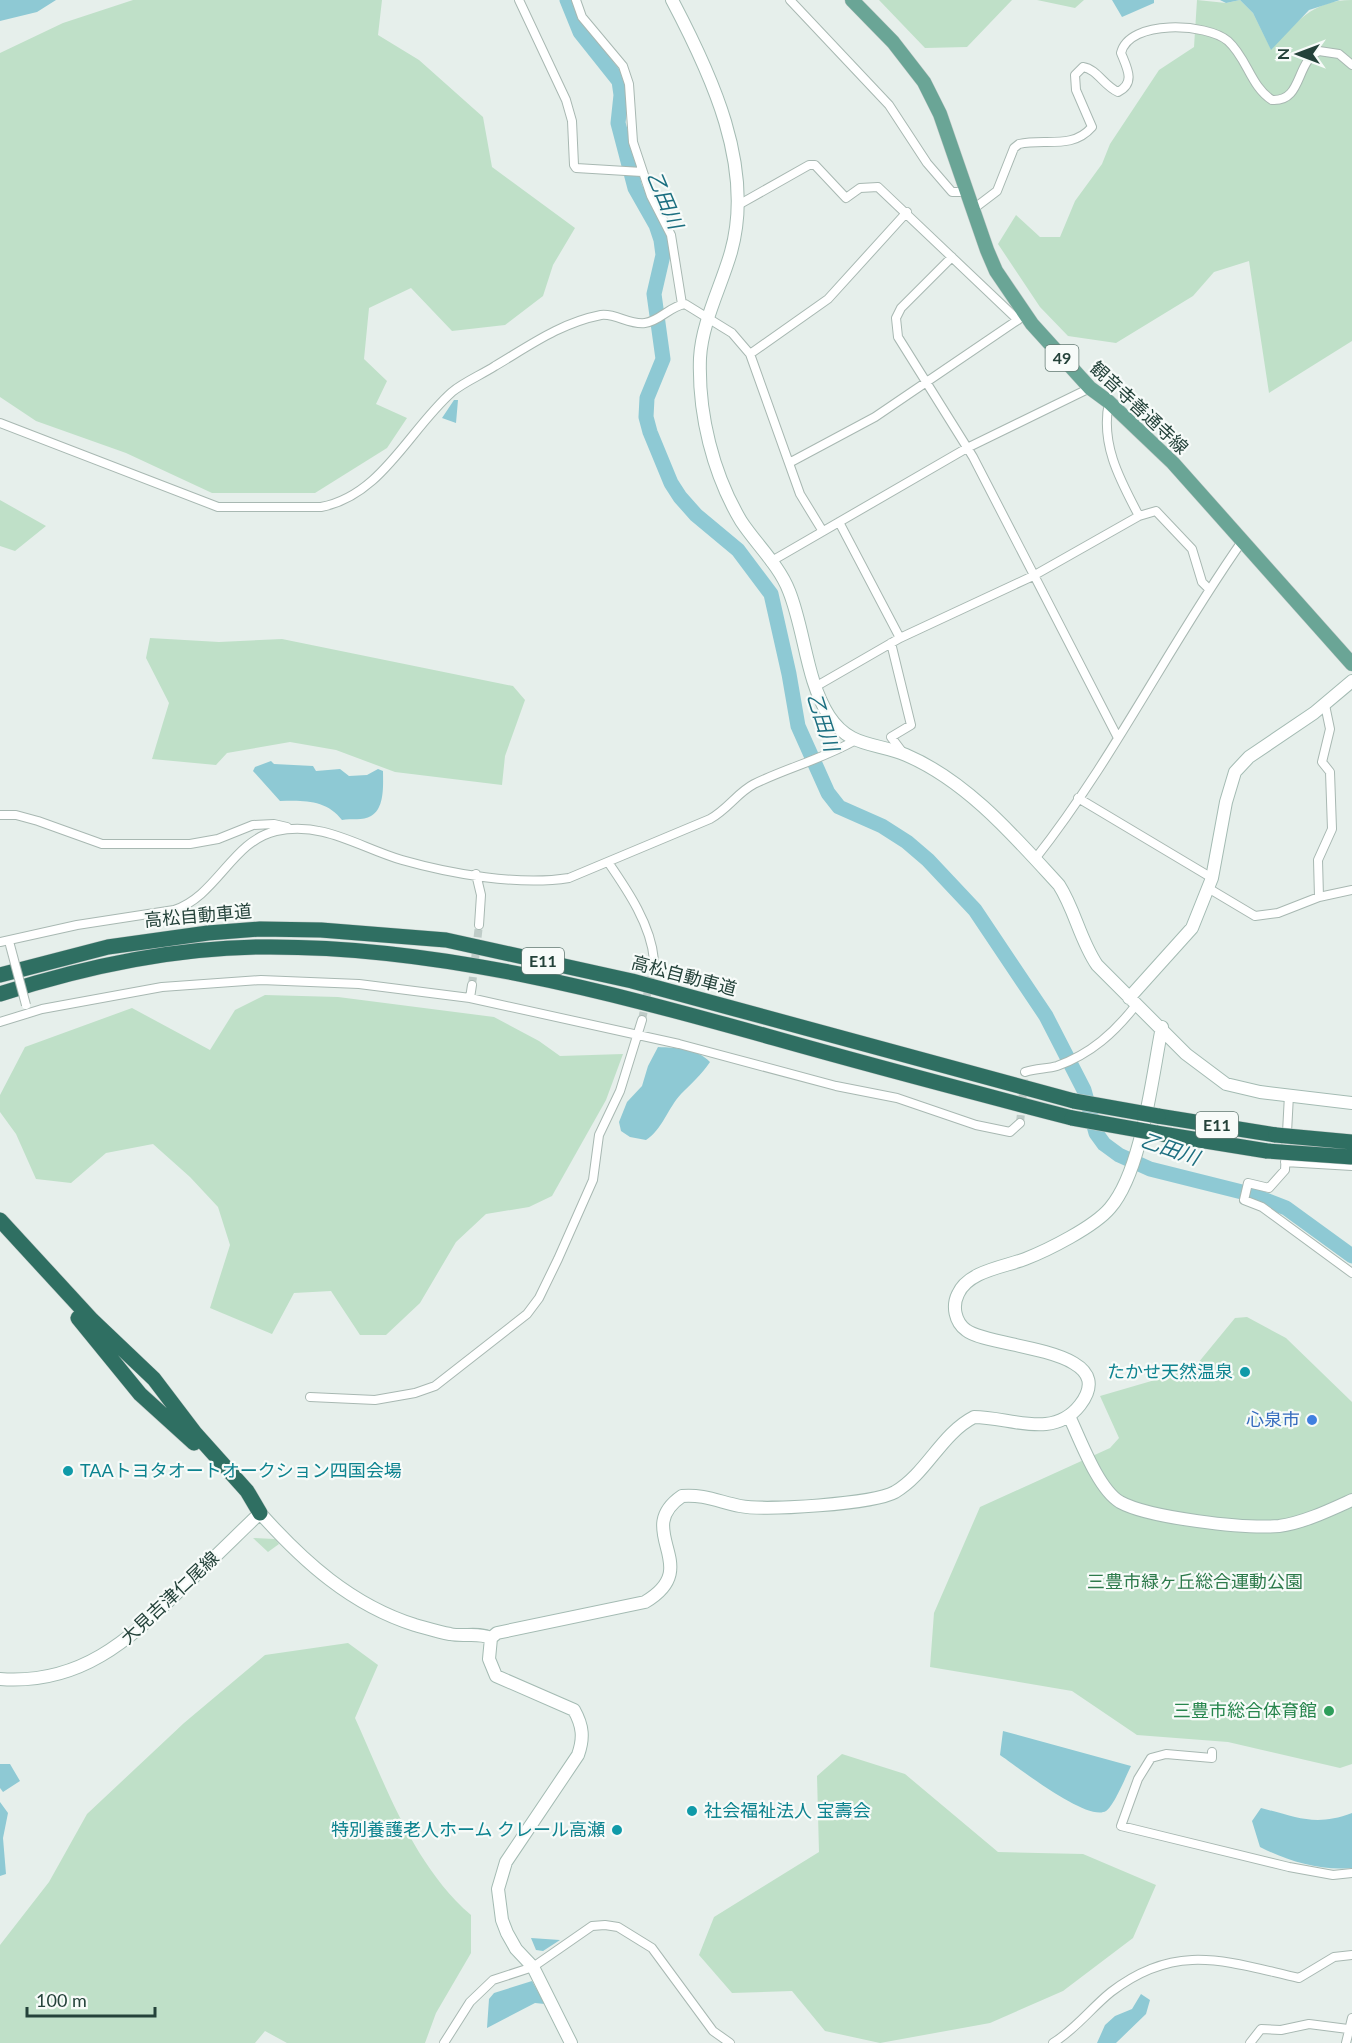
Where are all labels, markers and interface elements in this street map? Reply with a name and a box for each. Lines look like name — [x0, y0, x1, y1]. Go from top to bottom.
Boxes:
north arrow — [1268, 24, 1328, 84]
text: N — [1273, 48, 1292, 60]
water label: 乙田川 — [643, 167, 689, 234]
road number: 49 — [1046, 345, 1078, 371]
street label: 観音寺善通寺線 — [1086, 356, 1193, 458]
water label: 乙田川 — [803, 689, 845, 756]
street label: 高松自動車道 — [143, 899, 253, 931]
road number: E11 — [522, 948, 564, 974]
street label: 高松自動車道 — [629, 950, 739, 1000]
road number: E11 — [1196, 1112, 1238, 1138]
water label: 乙田川 — [1138, 1127, 1204, 1170]
place label: たかせ天然温泉 — [1107, 1360, 1233, 1382]
marker: たかせ天然温泉 — [1238, 1365, 1252, 1379]
place label: 心泉市 — [1246, 1408, 1300, 1430]
marker: 心泉市 — [1305, 1413, 1319, 1427]
place label: TAAトヨタオートオークション四国会場 — [80, 1459, 402, 1481]
marker: TAAトヨタオートオークション四国会場 — [61, 1464, 75, 1478]
street label: 大見吉津仁尾線 — [116, 1546, 223, 1648]
park label: 三豊市緑ヶ丘総合運動公園 — [1087, 1570, 1303, 1592]
place label: 三豊市総合体育館 — [1173, 1699, 1317, 1721]
marker: 三豊市総合体育館 — [1322, 1704, 1336, 1718]
place label: 社会福祉法人 宝壽会 — [704, 1799, 871, 1821]
marker: 社会福祉法人 宝壽会 — [685, 1804, 699, 1818]
place label: 特別養護老人ホーム クレール高瀬 — [331, 1818, 605, 1840]
marker: 特別養護老人ホーム クレール高瀬 — [610, 1823, 624, 1837]
scale bar — [27, 1980, 154, 2018]
text: 100 m — [36, 1989, 87, 2011]

